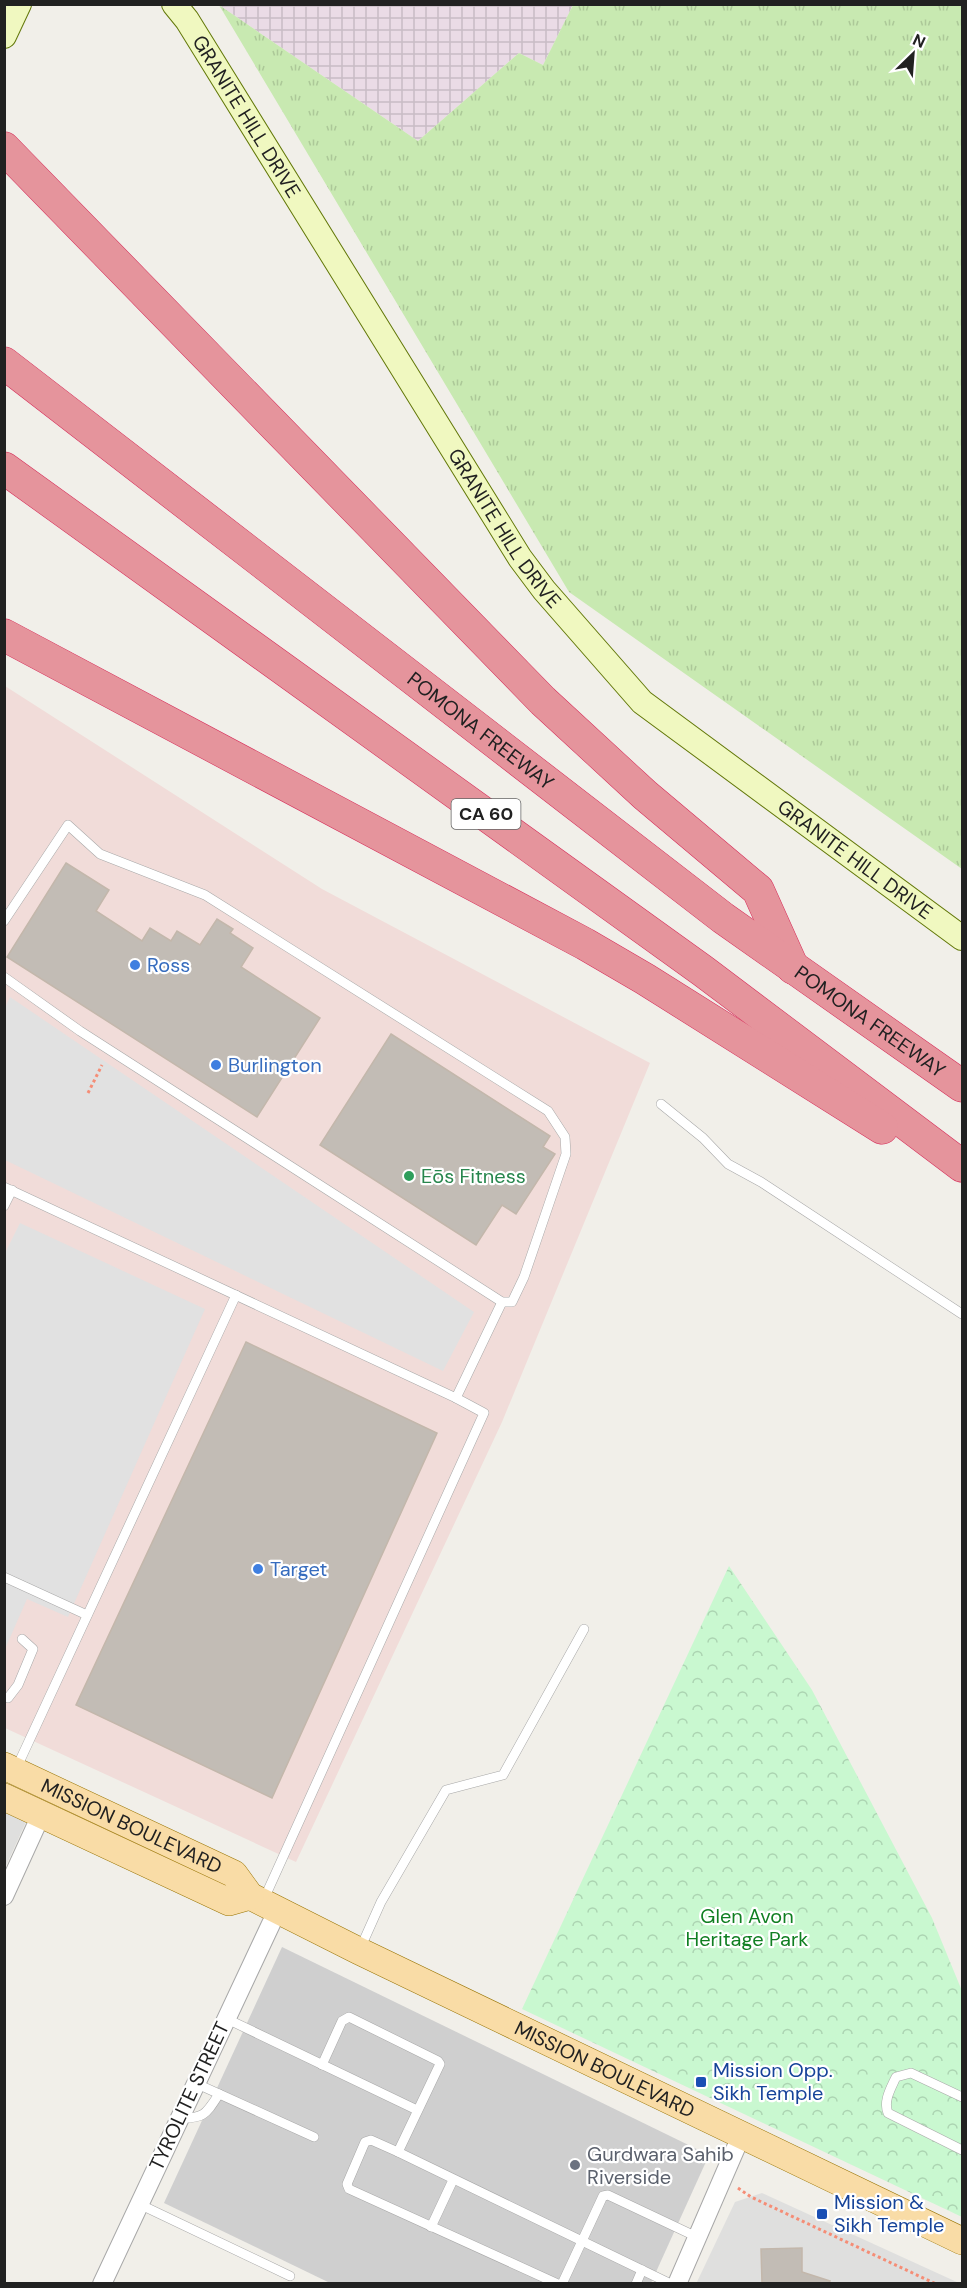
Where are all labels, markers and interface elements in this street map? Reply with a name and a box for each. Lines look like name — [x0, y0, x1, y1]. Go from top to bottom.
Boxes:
north arrow — [883, 24, 943, 84]
text: N — [909, 29, 929, 53]
street label: GRANITE HILL DRIVE — [187, 30, 307, 203]
street label: GRANITE HILL DRIVE — [442, 444, 567, 614]
street label: POMONA FREEWAY — [402, 666, 559, 796]
street label: GRANITE HILL DRIVE — [772, 793, 938, 925]
road number: CA 60 — [452, 799, 520, 829]
place label: Ross — [147, 952, 190, 978]
marker: Ross — [128, 958, 142, 972]
street label: POMONA FREEWAY — [790, 959, 951, 1084]
place label: Burlington — [228, 1052, 322, 1078]
marker: Burlington — [209, 1058, 223, 1072]
place label: Eōs Fitness — [421, 1163, 526, 1189]
marker: Eōs Fitness — [402, 1169, 416, 1183]
place label: Target — [270, 1556, 328, 1582]
marker: Target — [251, 1562, 265, 1576]
street label: MISSION BOULEVARD — [37, 1772, 226, 1880]
park label: Glen Avon Heritage Park — [686, 1903, 808, 1952]
street label: MISSION BOULEVARD — [510, 2015, 699, 2124]
street label: TYROLITE STREET — [143, 2017, 235, 2175]
place label: Mission Opp. Sikh Temple — [713, 2057, 833, 2106]
marker: Mission Opp. Sikh Temple — [694, 2075, 708, 2089]
place label: Gurdwara Sahib Riverside — [587, 2141, 734, 2190]
marker: Gurdwara Sahib Riverside — [568, 2158, 582, 2172]
place label: Mission & Sikh Temple — [834, 2189, 944, 2238]
marker: Mission & Sikh Temple — [815, 2207, 829, 2221]

